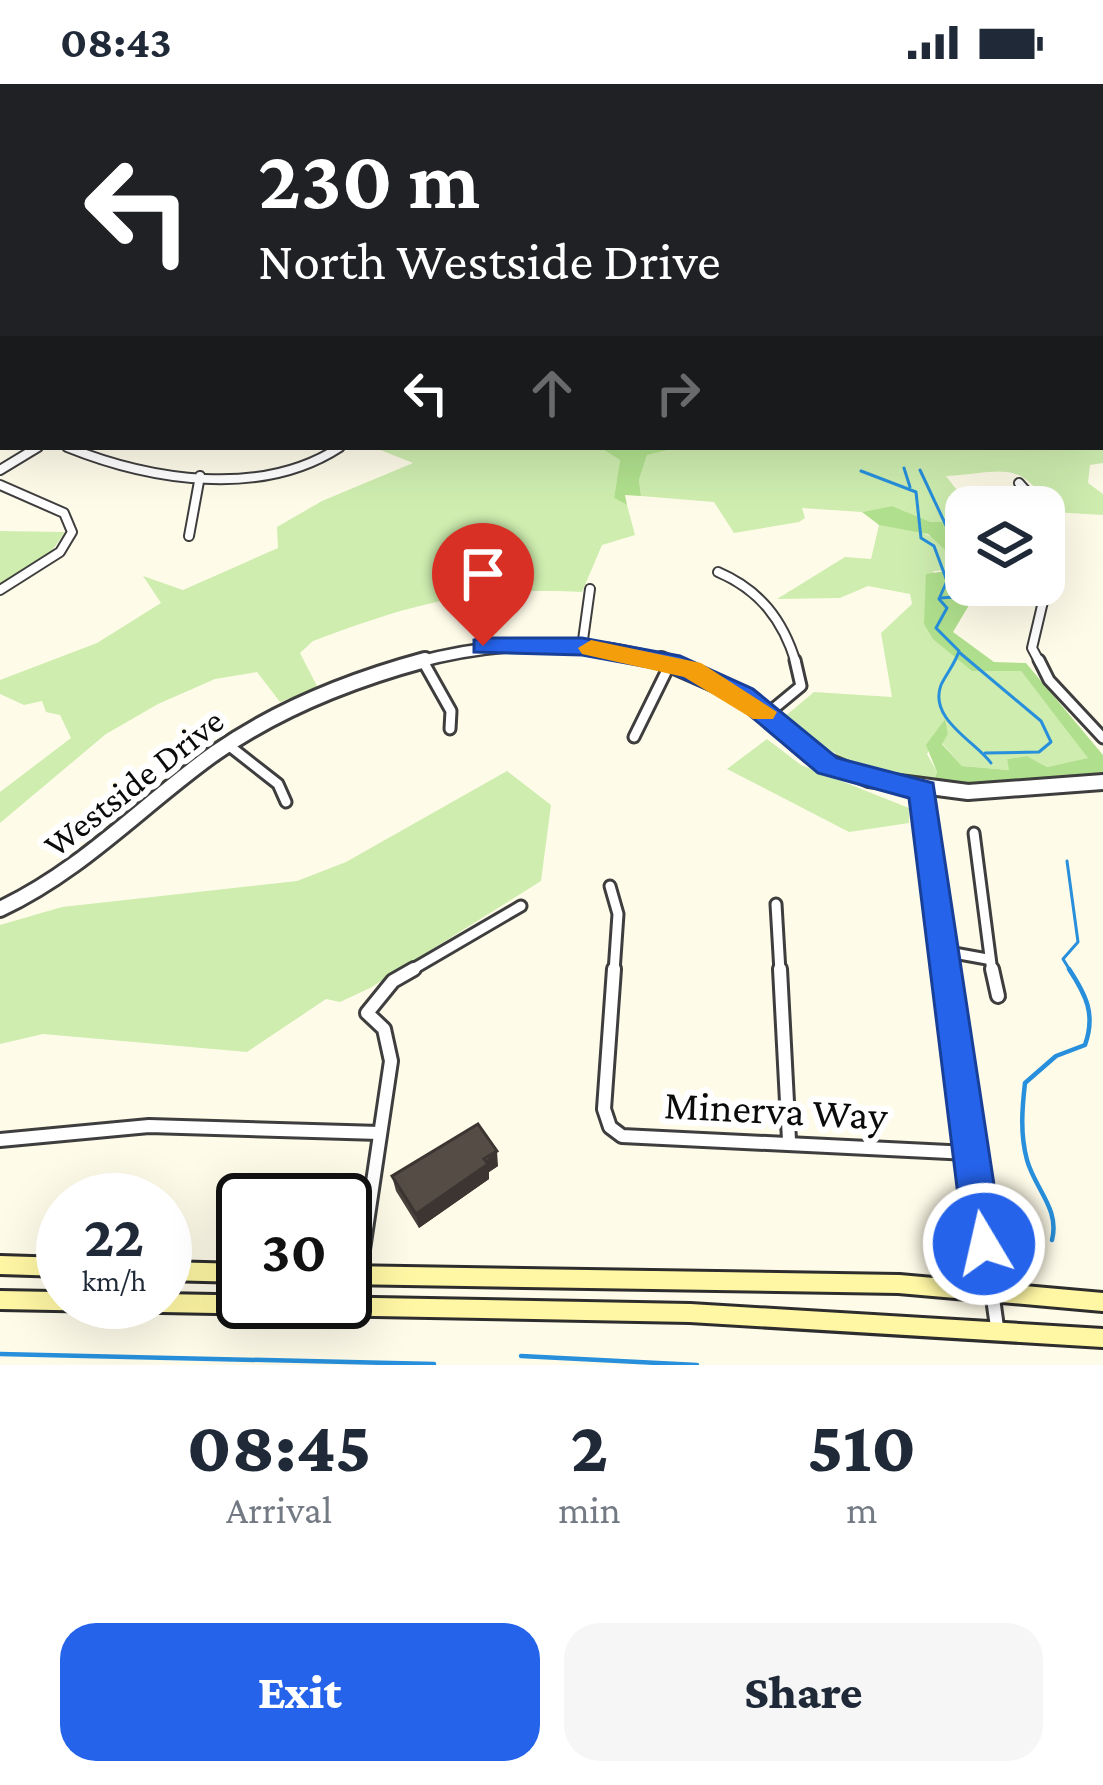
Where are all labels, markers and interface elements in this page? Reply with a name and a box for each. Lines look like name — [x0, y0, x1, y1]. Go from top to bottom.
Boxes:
text: 08:43 — [60, 17, 172, 67]
icon: left — [60, 132, 216, 288]
text: 230 m — [258, 133, 480, 226]
text: North Westside Drive — [258, 231, 721, 291]
icon: left — [393, 360, 459, 426]
icon: ahead — [519, 360, 585, 426]
icon: right — [645, 360, 711, 426]
map controls — [945, 486, 1065, 606]
button: layers — [945, 486, 1065, 606]
pin — [432, 523, 534, 646]
icon: arrive — [450, 541, 516, 607]
street label: Westside Drive — [36, 700, 231, 865]
street label: Minerva Way — [663, 1080, 889, 1139]
speed limit sign: 30 — [216, 1173, 372, 1329]
position arrow — [921, 1181, 1047, 1307]
text: 22 — [84, 1202, 144, 1269]
text: km/h — [82, 1264, 146, 1297]
text: 08:45 — [187, 1406, 371, 1486]
text: 2 — [571, 1406, 608, 1486]
text: 510 — [808, 1406, 916, 1486]
text: Arrival — [226, 1488, 332, 1531]
text: min — [558, 1488, 621, 1531]
text: m — [846, 1488, 878, 1531]
button: Exit — [60, 1623, 540, 1761]
button: Share — [564, 1623, 1043, 1761]

